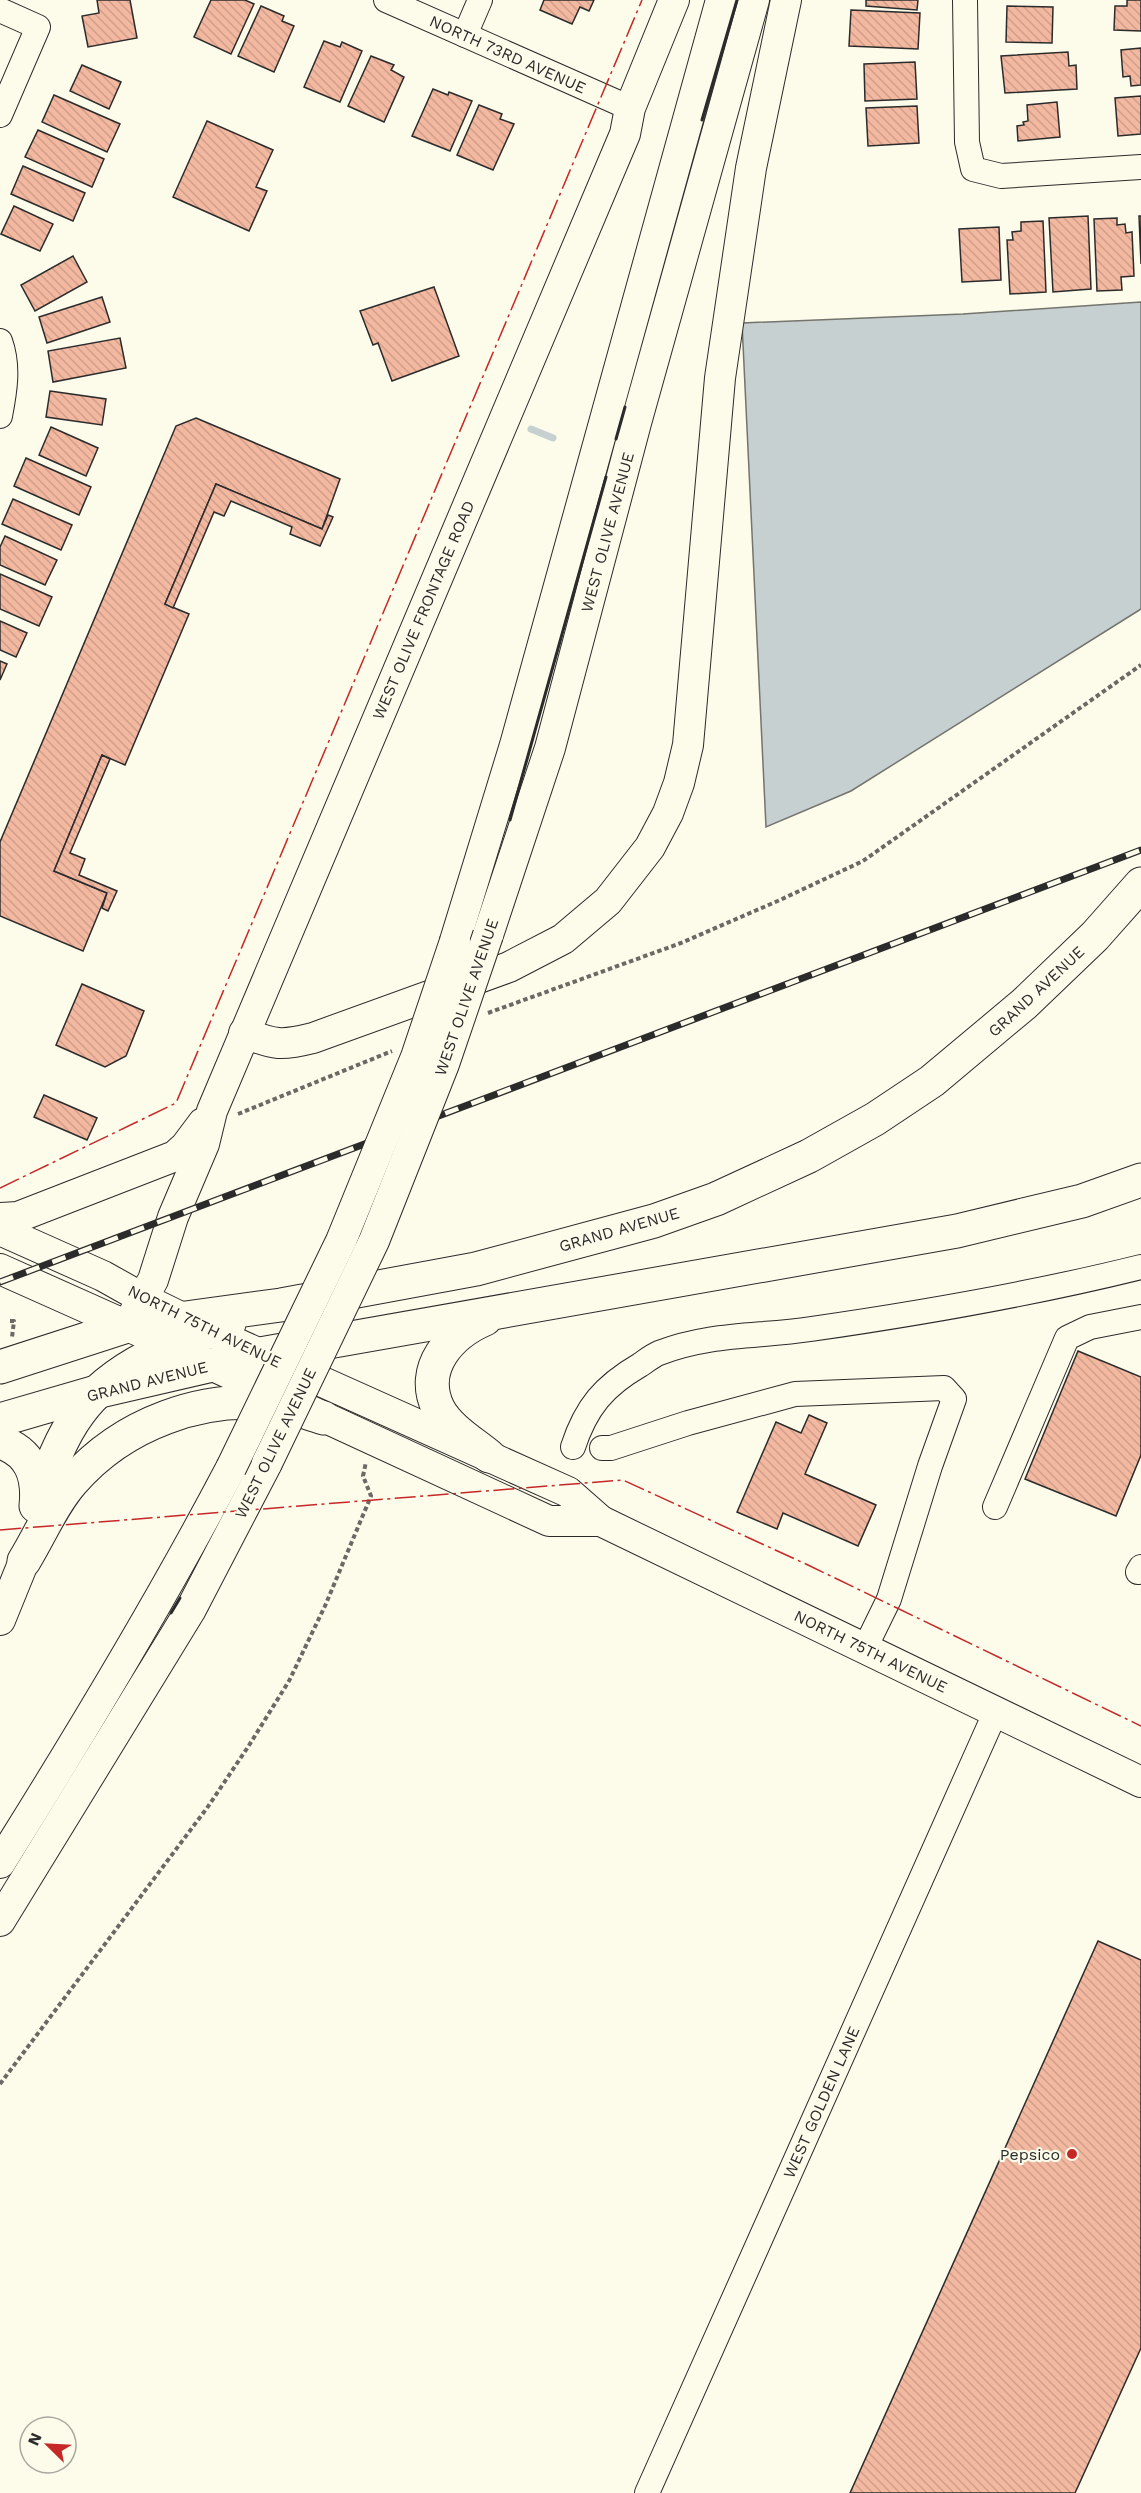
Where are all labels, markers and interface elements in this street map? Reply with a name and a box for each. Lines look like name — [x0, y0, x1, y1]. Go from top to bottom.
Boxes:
street label: NORTH 73RD AVENUE — [427, 11, 589, 98]
street label: WEST OLIVE AVENUE — [577, 450, 638, 614]
street label: WEST OLIVE FRONTAGE ROAD — [369, 498, 478, 723]
street label: WEST OLIVE AVENUE — [431, 916, 502, 1078]
street label: GRAND AVENUE — [984, 942, 1088, 1041]
street label: GRAND AVENUE — [557, 1203, 682, 1256]
street label: NORTH 75TH AVENUE — [125, 1281, 285, 1372]
street label: GRAND AVENUE — [84, 1357, 210, 1406]
street label: WEST OLIVE AVENUE — [231, 1365, 320, 1522]
street label: NORTH 75TH AVENUE — [791, 1606, 951, 1697]
street label: WEST GOLDEN LANE — [779, 2023, 864, 2181]
place label: Pepsico — [1000, 2145, 1060, 2164]
marker: Pepsico — [1065, 2147, 1079, 2161]
north arrow — [18, 2415, 78, 2475]
text: N — [24, 2430, 46, 2448]

